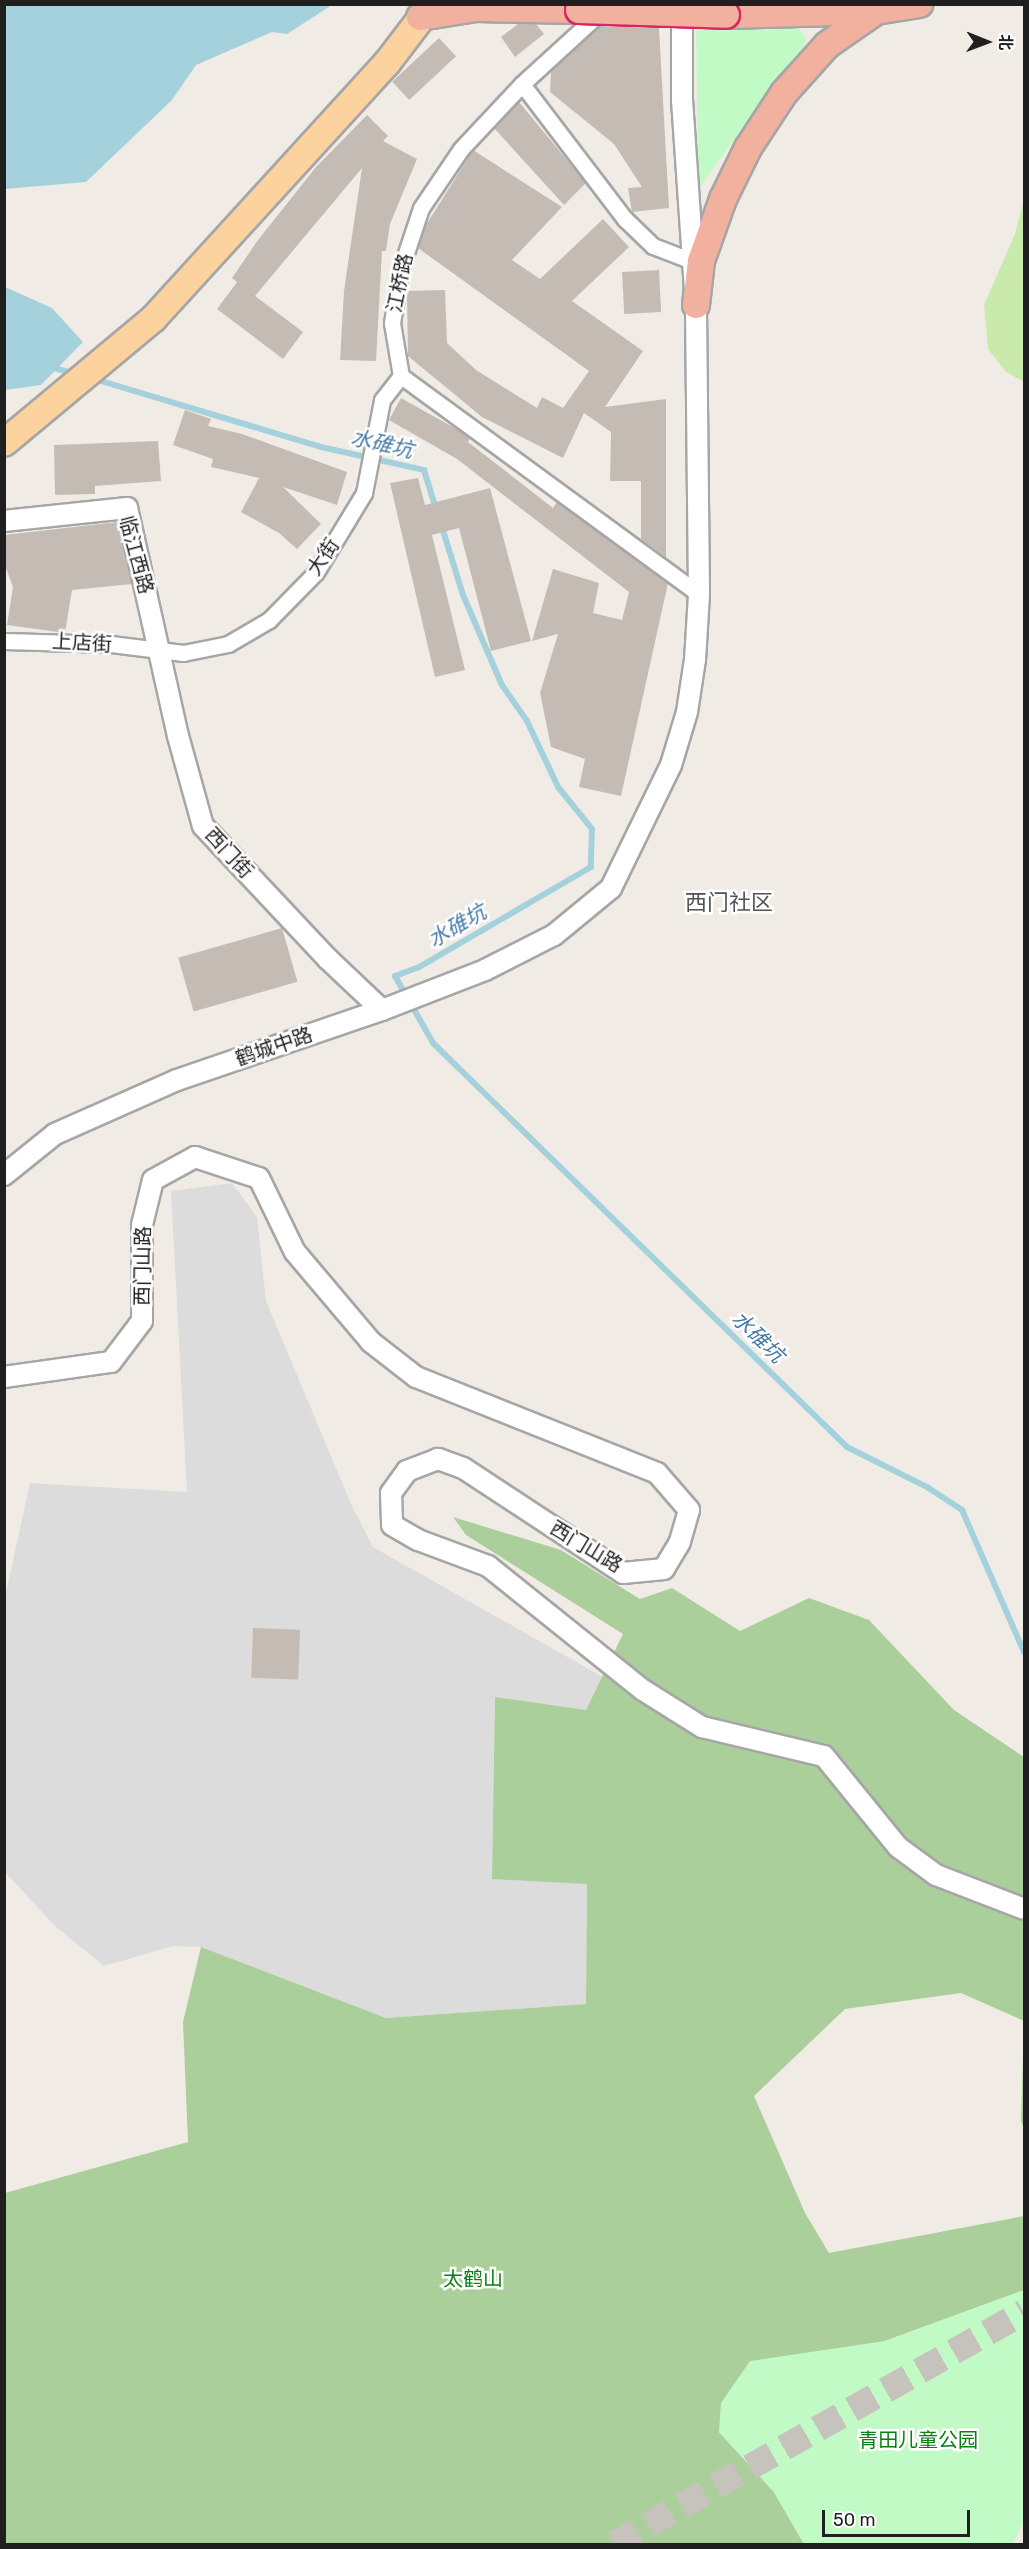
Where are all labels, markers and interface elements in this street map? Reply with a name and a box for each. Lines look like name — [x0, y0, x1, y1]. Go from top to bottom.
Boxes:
north arrow — [957, 12, 1017, 72]
text: 北 — [996, 34, 1015, 50]
street label: 江桥路 — [382, 251, 418, 315]
water label: 水碓坑 — [348, 425, 416, 463]
street label: 临江西路 — [114, 513, 158, 597]
street label: 大街 — [302, 534, 344, 580]
street label: 上店街 — [51, 629, 113, 657]
street label: 西门街 — [200, 823, 258, 883]
district label: 西门社区 — [685, 890, 773, 916]
water label: 水碓坑 — [423, 899, 491, 953]
street label: 鹤城中路 — [232, 1023, 316, 1071]
street label: 西门山路 — [130, 1226, 156, 1306]
water label: 水碓坑 — [727, 1306, 789, 1368]
street label: 西门山路 — [546, 1516, 626, 1578]
park label: 太鹤山 — [443, 2267, 503, 2291]
park label: 青田儿童公园 — [858, 2428, 978, 2452]
scale bar — [825, 2498, 974, 2536]
text: 50 m — [833, 2509, 876, 2531]

